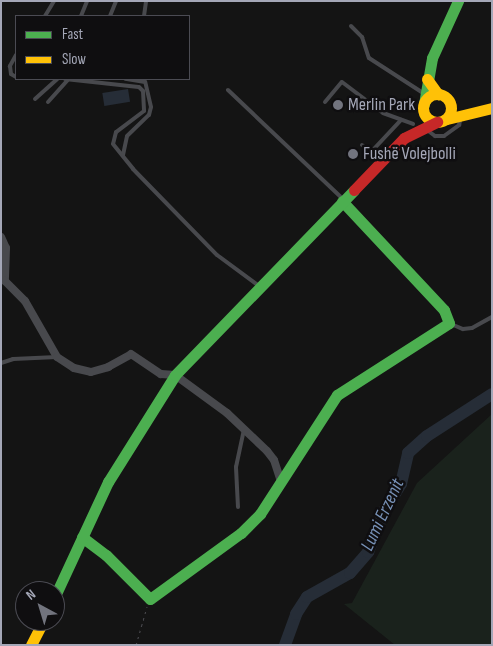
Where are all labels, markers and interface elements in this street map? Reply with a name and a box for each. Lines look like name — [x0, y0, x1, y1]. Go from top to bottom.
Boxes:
legend — [15, 15, 190, 80]
text: Fast — [62, 25, 83, 44]
text: Slow — [62, 50, 86, 69]
place label: Merlin Park — [348, 94, 415, 116]
marker: Merlin Park — [332, 99, 344, 111]
place label: Fushë Volejbolli — [363, 143, 456, 165]
marker: Fushë Volejbolli — [347, 148, 359, 160]
water label: Lumi Erzenit — [356, 475, 410, 555]
north arrow — [15, 581, 65, 631]
text: N — [23, 586, 39, 604]

